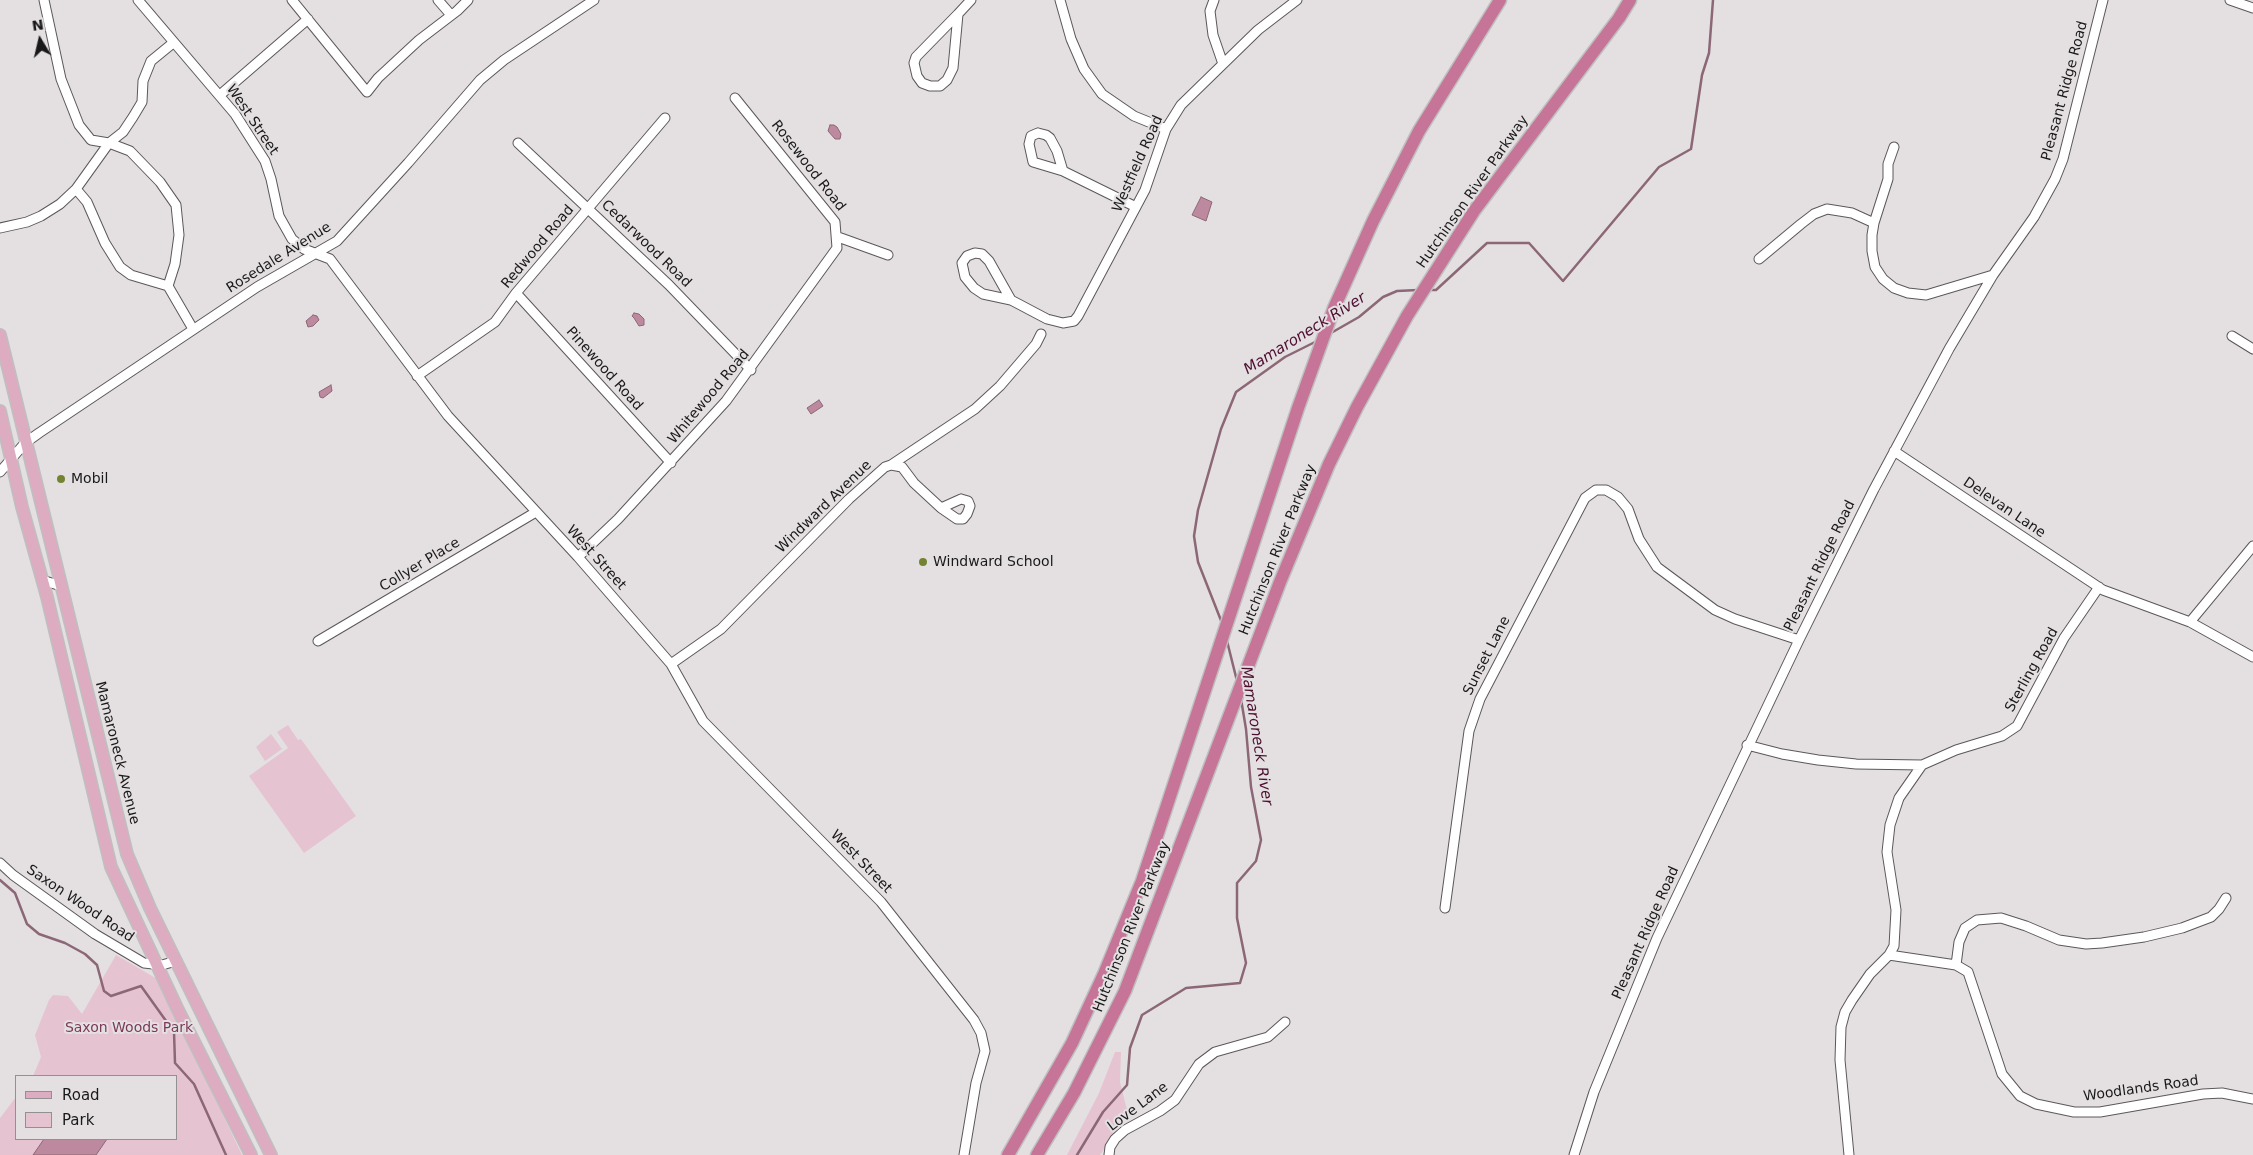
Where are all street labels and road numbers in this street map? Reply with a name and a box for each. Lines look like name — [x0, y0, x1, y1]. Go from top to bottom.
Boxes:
street label: Pleasant Ridge Road — [2038, 19, 2092, 163]
street label: West Street — [222, 82, 282, 158]
street label: Hutchinson River Parkway — [1414, 112, 1532, 272]
street label: Westfield Road — [1109, 113, 1167, 215]
street label: Rosewood Road — [767, 117, 849, 215]
street label: Cedarwood Road — [597, 197, 695, 291]
street label: Redwood Road — [498, 202, 578, 292]
street label: Rosedale Avenue — [224, 219, 334, 297]
street label: Pinewood Road — [562, 324, 646, 414]
street label: Whitewood Road — [665, 346, 753, 448]
street label: Windward Avenue — [773, 457, 875, 557]
street label: Hutchinson River Parkway — [1236, 462, 1320, 638]
street label: Delevan Lane — [1960, 474, 2048, 542]
street label: Pleasant Ridge Road — [1781, 498, 1859, 634]
street label: West Street — [563, 522, 629, 594]
street label: Collyer Place — [377, 535, 463, 595]
street label: Sunset Lane — [1460, 614, 1514, 698]
street label: Sterling Road — [2002, 625, 2062, 715]
street label: Mamaroneck Avenue — [91, 680, 143, 826]
street label: West Street — [827, 827, 895, 897]
street label: Hutchinson River Parkway — [1090, 839, 1174, 1015]
street label: Saxon Wood Road — [23, 862, 137, 946]
street label: Pleasant Ridge Road — [1609, 864, 1683, 1002]
street label: Woodlands Road — [2082, 1073, 2200, 1105]
street label: Love Lane — [1104, 1079, 1172, 1135]

